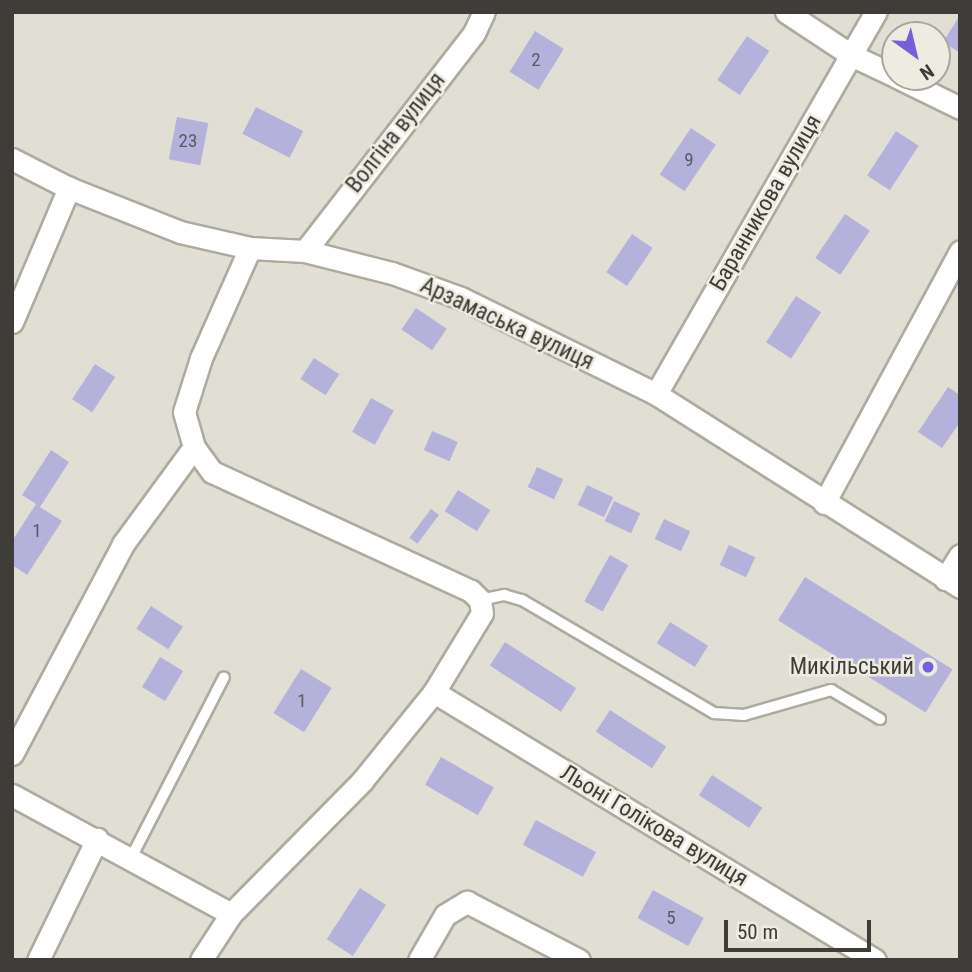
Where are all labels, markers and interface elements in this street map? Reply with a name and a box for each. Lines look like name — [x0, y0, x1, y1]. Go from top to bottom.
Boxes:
north arrow — [881, 21, 951, 91]
house number: 2 — [531, 49, 541, 71]
text: N — [916, 59, 938, 85]
street label: Волгіна вулиця — [341, 67, 451, 199]
street label: Баранникова вулиця — [704, 110, 828, 296]
house number: 23 — [179, 130, 197, 152]
house number: 9 — [684, 149, 694, 171]
street label: Арзамаська вулиця — [416, 272, 598, 376]
house number: 1 — [32, 520, 42, 542]
place label: Микільський — [790, 653, 914, 681]
marker: Микільський — [920, 659, 936, 675]
house number: 1 — [297, 690, 307, 712]
street label: Льоні Голікова вулиця — [555, 759, 753, 893]
scale bar — [727, 906, 874, 950]
house number: 5 — [666, 907, 676, 929]
text: 50 m — [737, 920, 778, 944]

